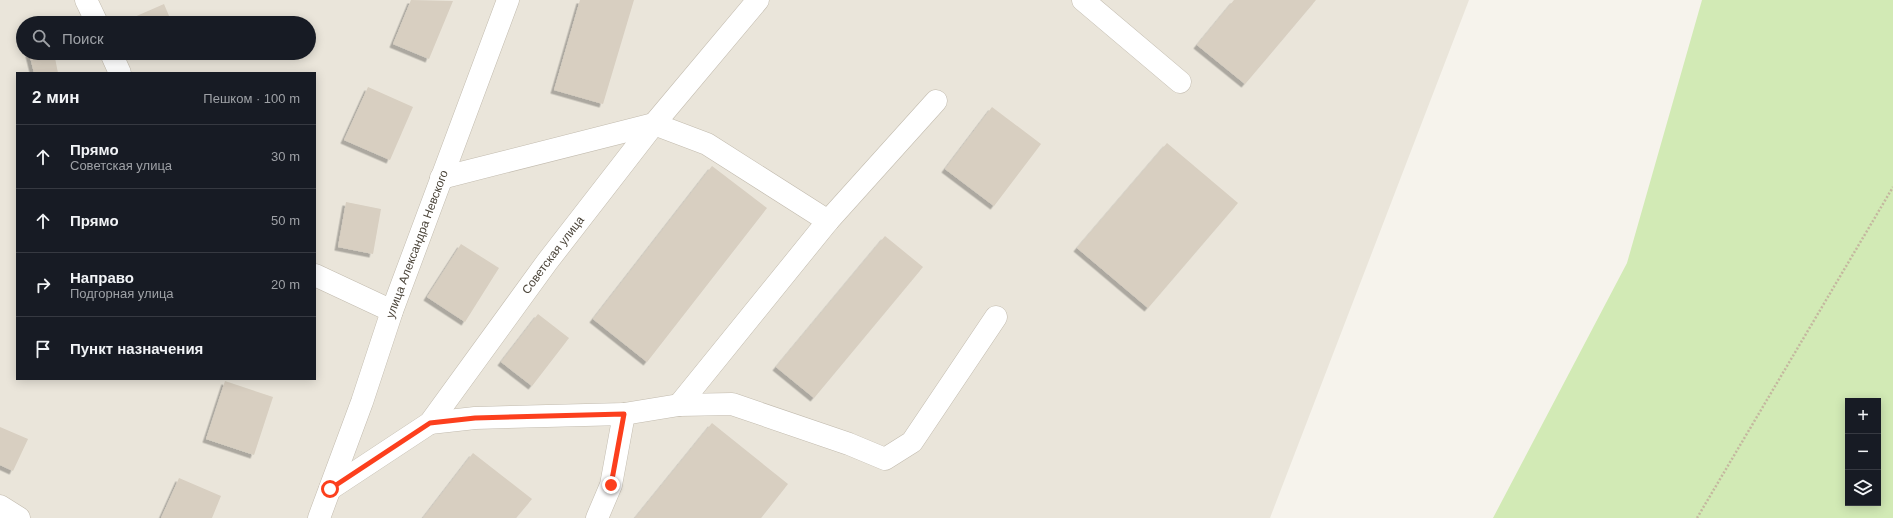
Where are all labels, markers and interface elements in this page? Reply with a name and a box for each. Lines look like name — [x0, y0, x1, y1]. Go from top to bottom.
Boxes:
search box — [16, 16, 316, 60]
icon: search — [30, 27, 52, 49]
text: Поиск — [62, 30, 104, 47]
text: 2 мин — [32, 88, 79, 107]
text: Пешком · 100 m — [203, 91, 300, 106]
text: Прямо — [70, 141, 119, 158]
icon: ahead — [32, 146, 54, 168]
text: 30 m — [271, 149, 300, 164]
text: Советская улица — [70, 158, 172, 173]
street label: улица Александра Невского — [383, 168, 451, 320]
icon: ahead — [32, 210, 54, 232]
text: Прямо — [70, 212, 119, 229]
text: 50 m — [271, 213, 300, 228]
street label: Советская улица — [519, 213, 587, 297]
text: Направо — [70, 269, 134, 286]
icon: right — [32, 274, 54, 296]
text: 20 m — [271, 277, 300, 292]
text: Подгорная улица — [70, 286, 174, 301]
icon: arrive — [32, 338, 54, 360]
text: Пункт назначения — [70, 340, 203, 357]
map controls — [1845, 398, 1881, 506]
button: + — [1845, 398, 1881, 434]
button: − — [1845, 434, 1881, 470]
button: layers — [1845, 470, 1881, 506]
route end — [602, 476, 620, 494]
route start — [321, 480, 339, 498]

